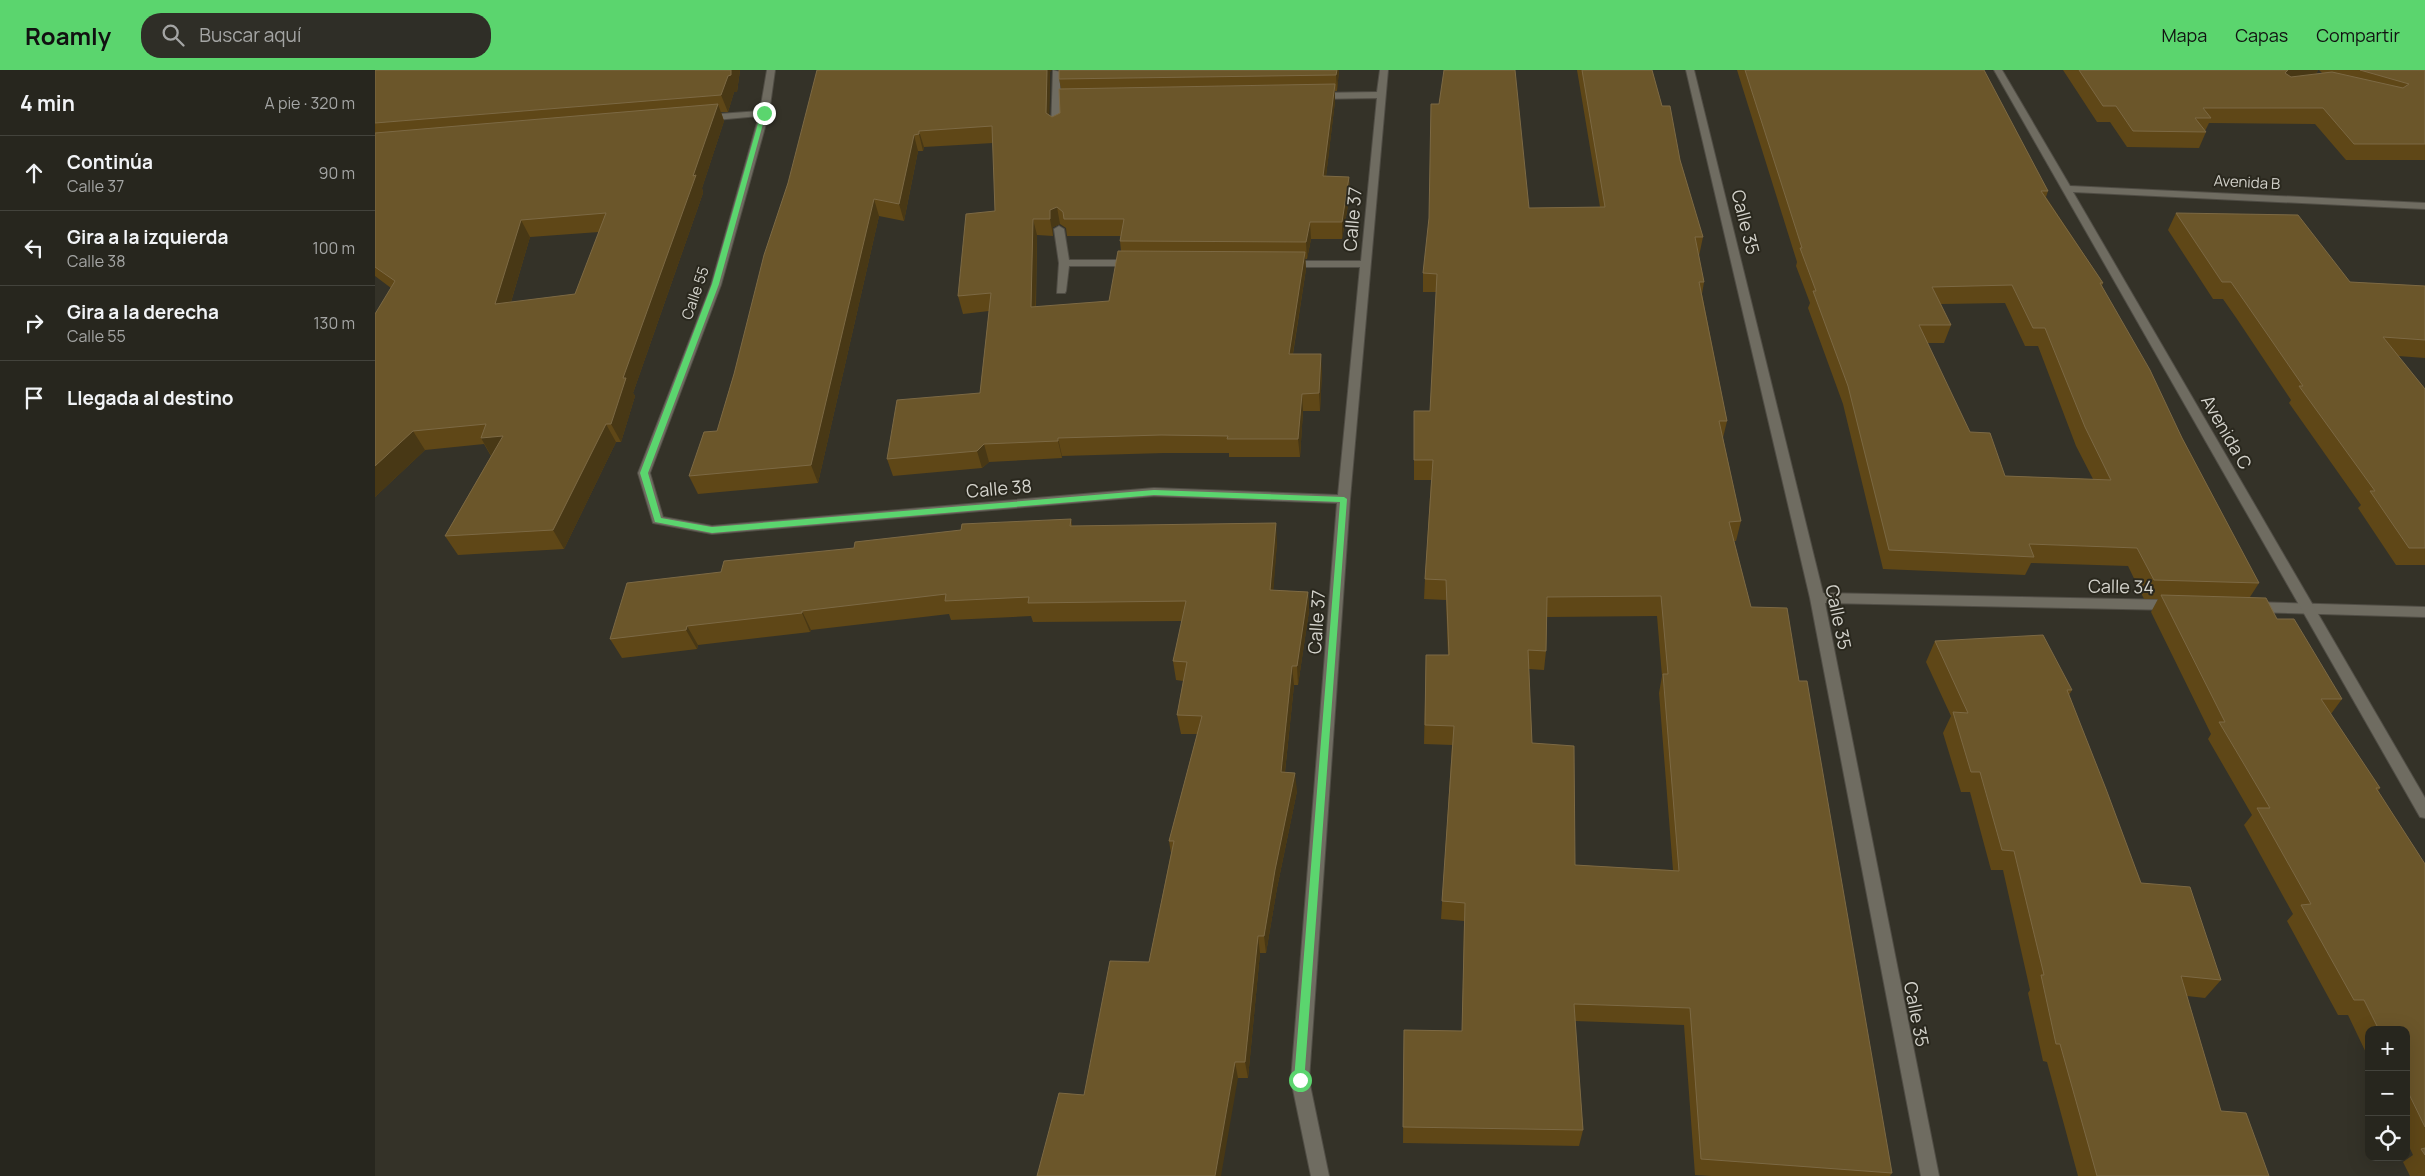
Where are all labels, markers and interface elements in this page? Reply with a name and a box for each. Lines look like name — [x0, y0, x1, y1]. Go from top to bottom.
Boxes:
search box — [141, 13, 491, 58]
text: Roamly — [25, 19, 111, 52]
icon: search — [159, 21, 187, 49]
text: Buscar aquí — [199, 22, 301, 48]
text: Mapa — [2161, 23, 2207, 47]
text: Capas — [2235, 23, 2288, 47]
text: Compartir — [2316, 23, 2400, 47]
text: 4 min — [20, 89, 75, 117]
text: A pie · 320 m — [265, 92, 355, 114]
route end — [753, 102, 776, 125]
text: Continúa — [67, 149, 153, 175]
icon: ahead — [20, 159, 48, 187]
text: 90 m — [319, 162, 355, 184]
street label: Avenida B — [2213, 170, 2281, 194]
text: Calle 37 — [67, 175, 124, 197]
street label: Calle 37 — [1337, 186, 1367, 252]
street label: Calle 35 — [1726, 187, 1766, 257]
text: Gira a la izquierda — [67, 224, 228, 250]
icon: left — [20, 234, 48, 262]
text: 100 m — [312, 237, 355, 259]
text: Calle 38 — [67, 250, 126, 272]
street label: Calle 55 — [676, 263, 714, 323]
text: Gira a la derecha — [67, 299, 219, 325]
icon: right — [20, 309, 48, 337]
text: 130 m — [313, 312, 355, 334]
text: Calle 55 — [67, 325, 126, 347]
icon: arrive — [20, 384, 48, 412]
text: Llegada al destino — [67, 385, 234, 411]
street label: Avenida C — [2196, 391, 2258, 474]
street label: Calle 38 — [965, 473, 1033, 503]
street label: Calle 34 — [2088, 573, 2154, 599]
street label: Calle 35 — [1820, 582, 1858, 652]
street label: Calle 37 — [1302, 589, 1330, 655]
street label: Calle 35 — [1899, 979, 1935, 1049]
map controls — [2365, 1026, 2410, 1161]
button: + — [2365, 1026, 2410, 1071]
route start — [1289, 1069, 1312, 1092]
button: − — [2365, 1071, 2410, 1116]
button: locate — [2365, 1116, 2410, 1161]

